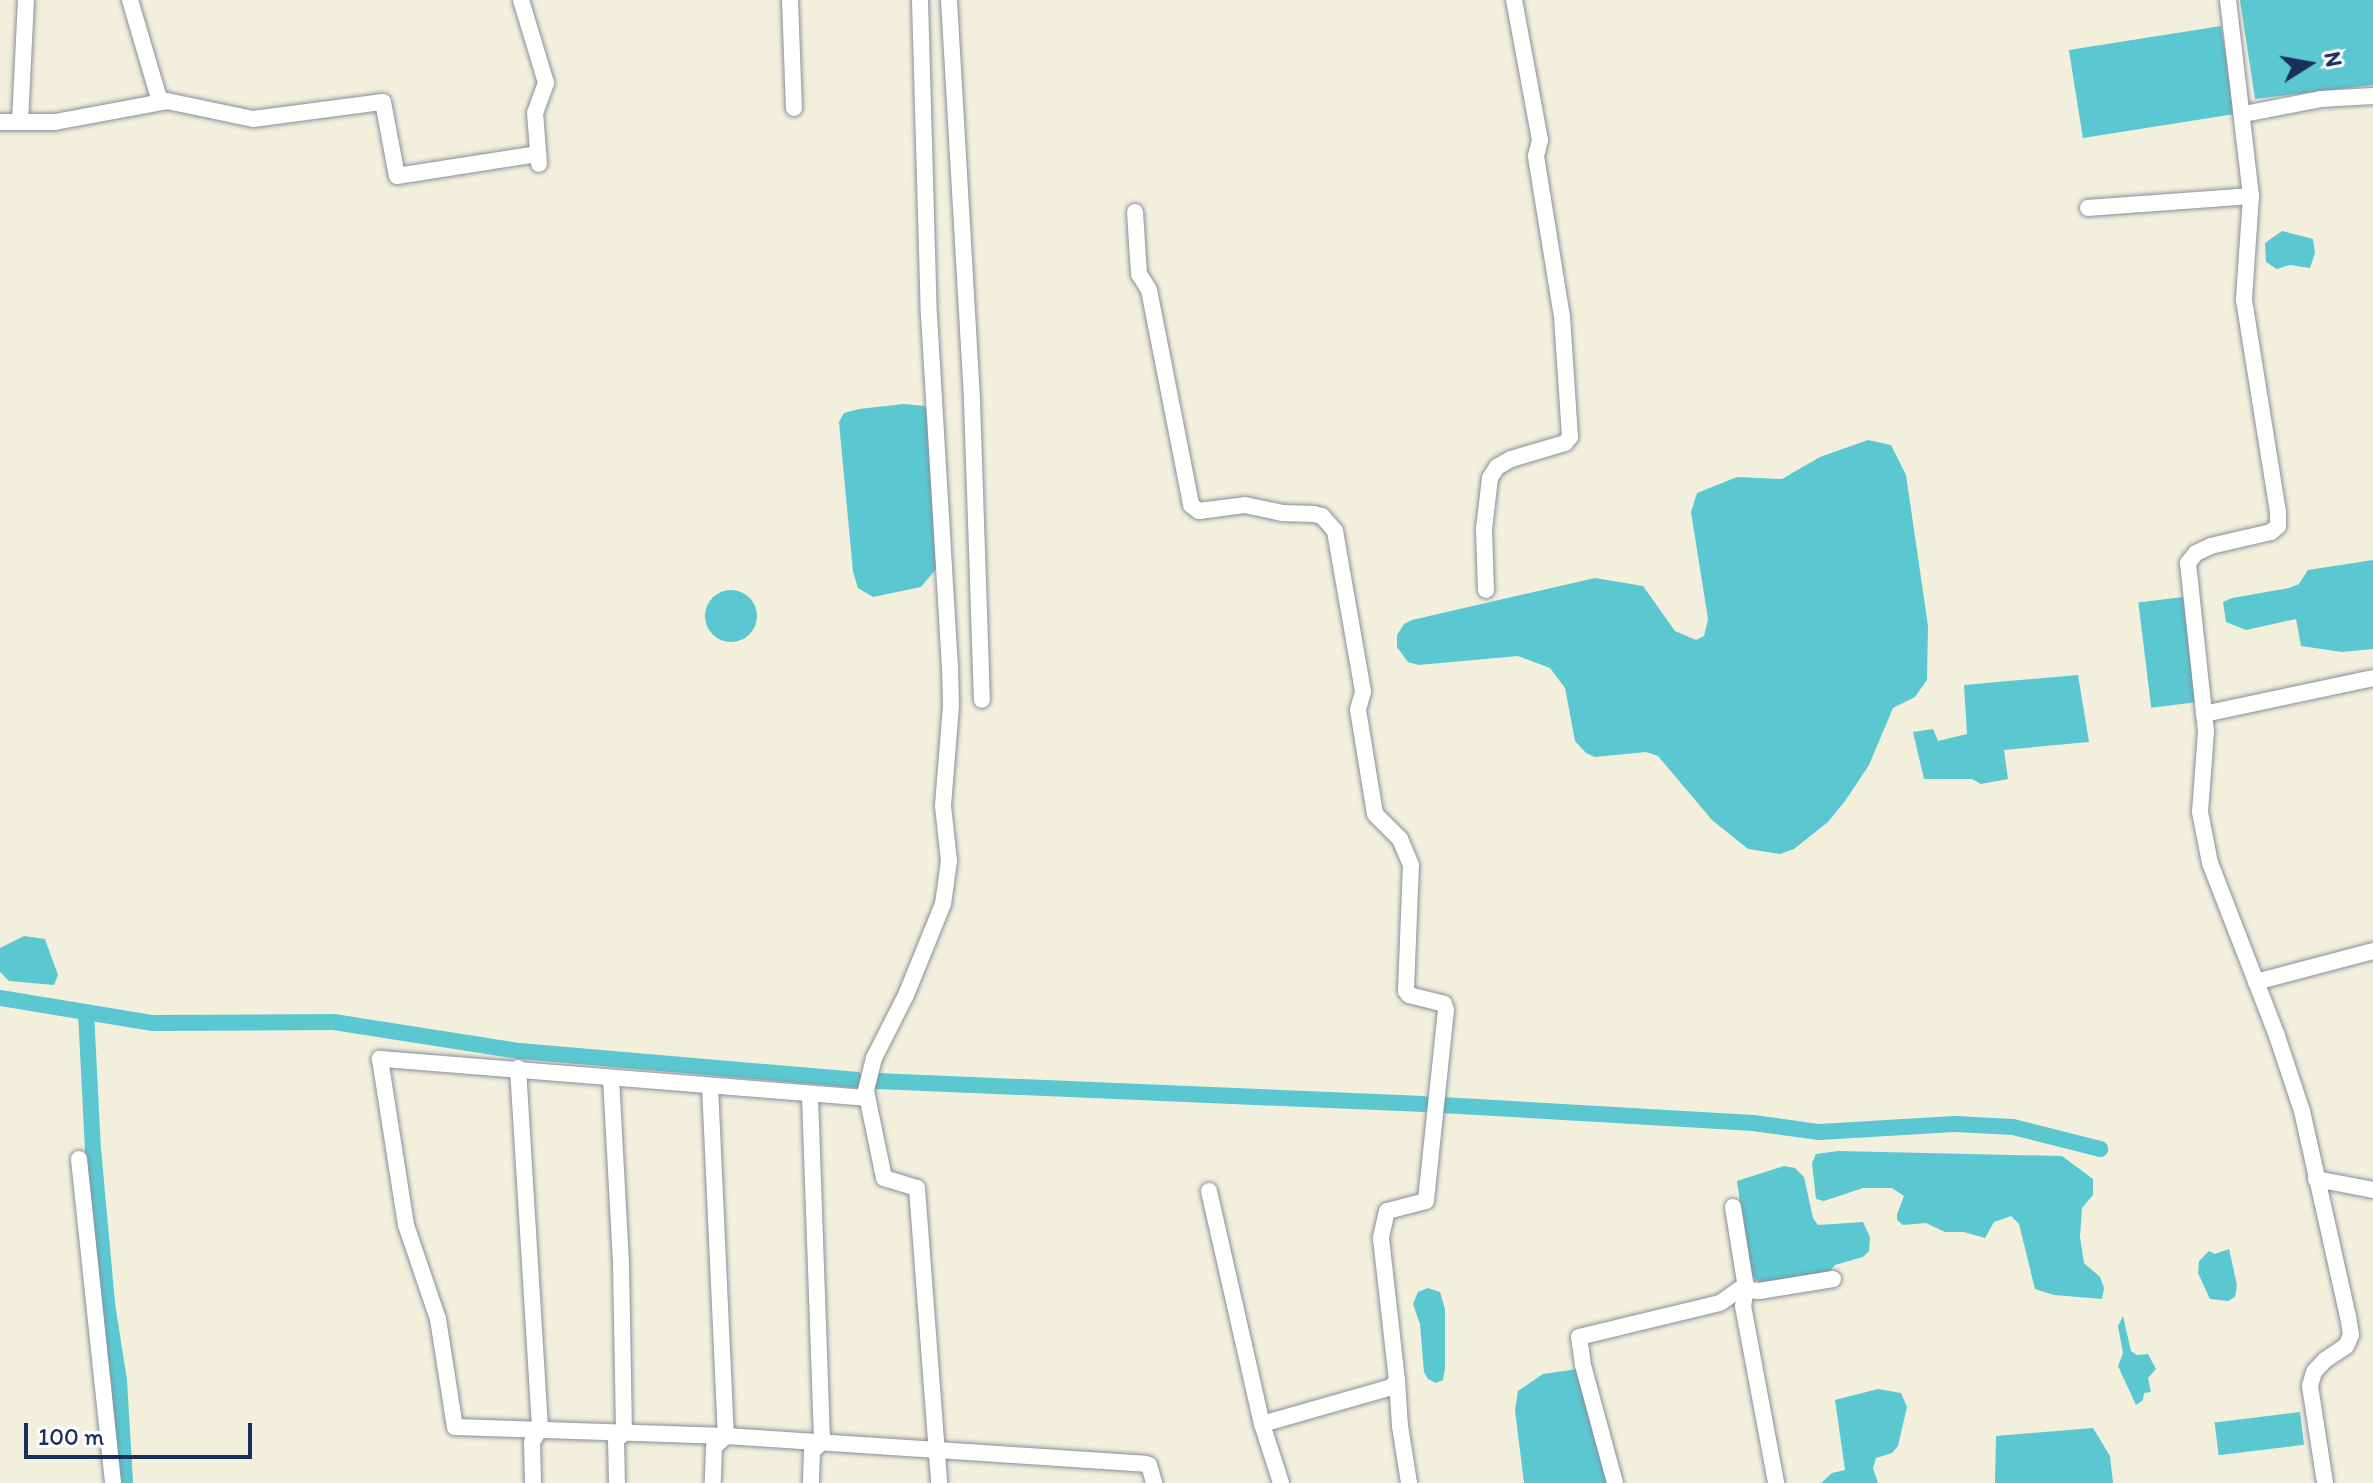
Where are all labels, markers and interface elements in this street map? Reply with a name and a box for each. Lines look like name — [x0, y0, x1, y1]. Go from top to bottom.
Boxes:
north arrow — [2269, 24, 2349, 104]
text: N — [2318, 49, 2348, 69]
scale bar — [28, 1407, 256, 1457]
text: 100 m — [38, 1422, 104, 1451]

